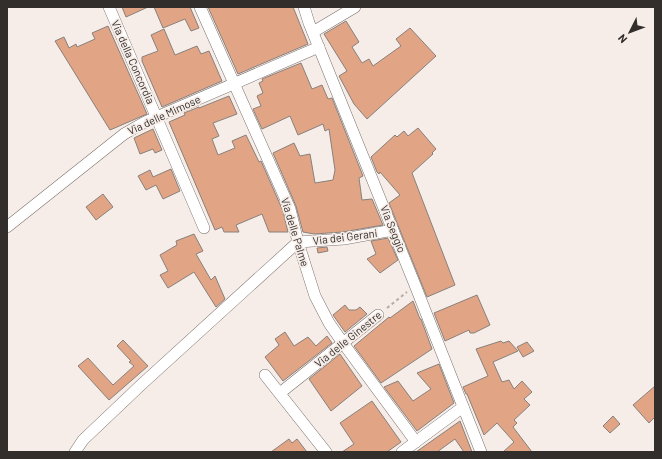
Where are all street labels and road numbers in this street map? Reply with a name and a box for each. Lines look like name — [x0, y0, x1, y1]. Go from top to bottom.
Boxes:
street label: Via della Concordia — [109, 18, 158, 106]
street label: Via delle Mimose — [125, 92, 202, 137]
street label: Via delle Palme — [279, 196, 312, 268]
street label: Via Seggio — [378, 203, 409, 254]
street label: Via dei Gerani — [312, 226, 378, 247]
street label: Via delle Ginestre — [312, 308, 384, 370]

